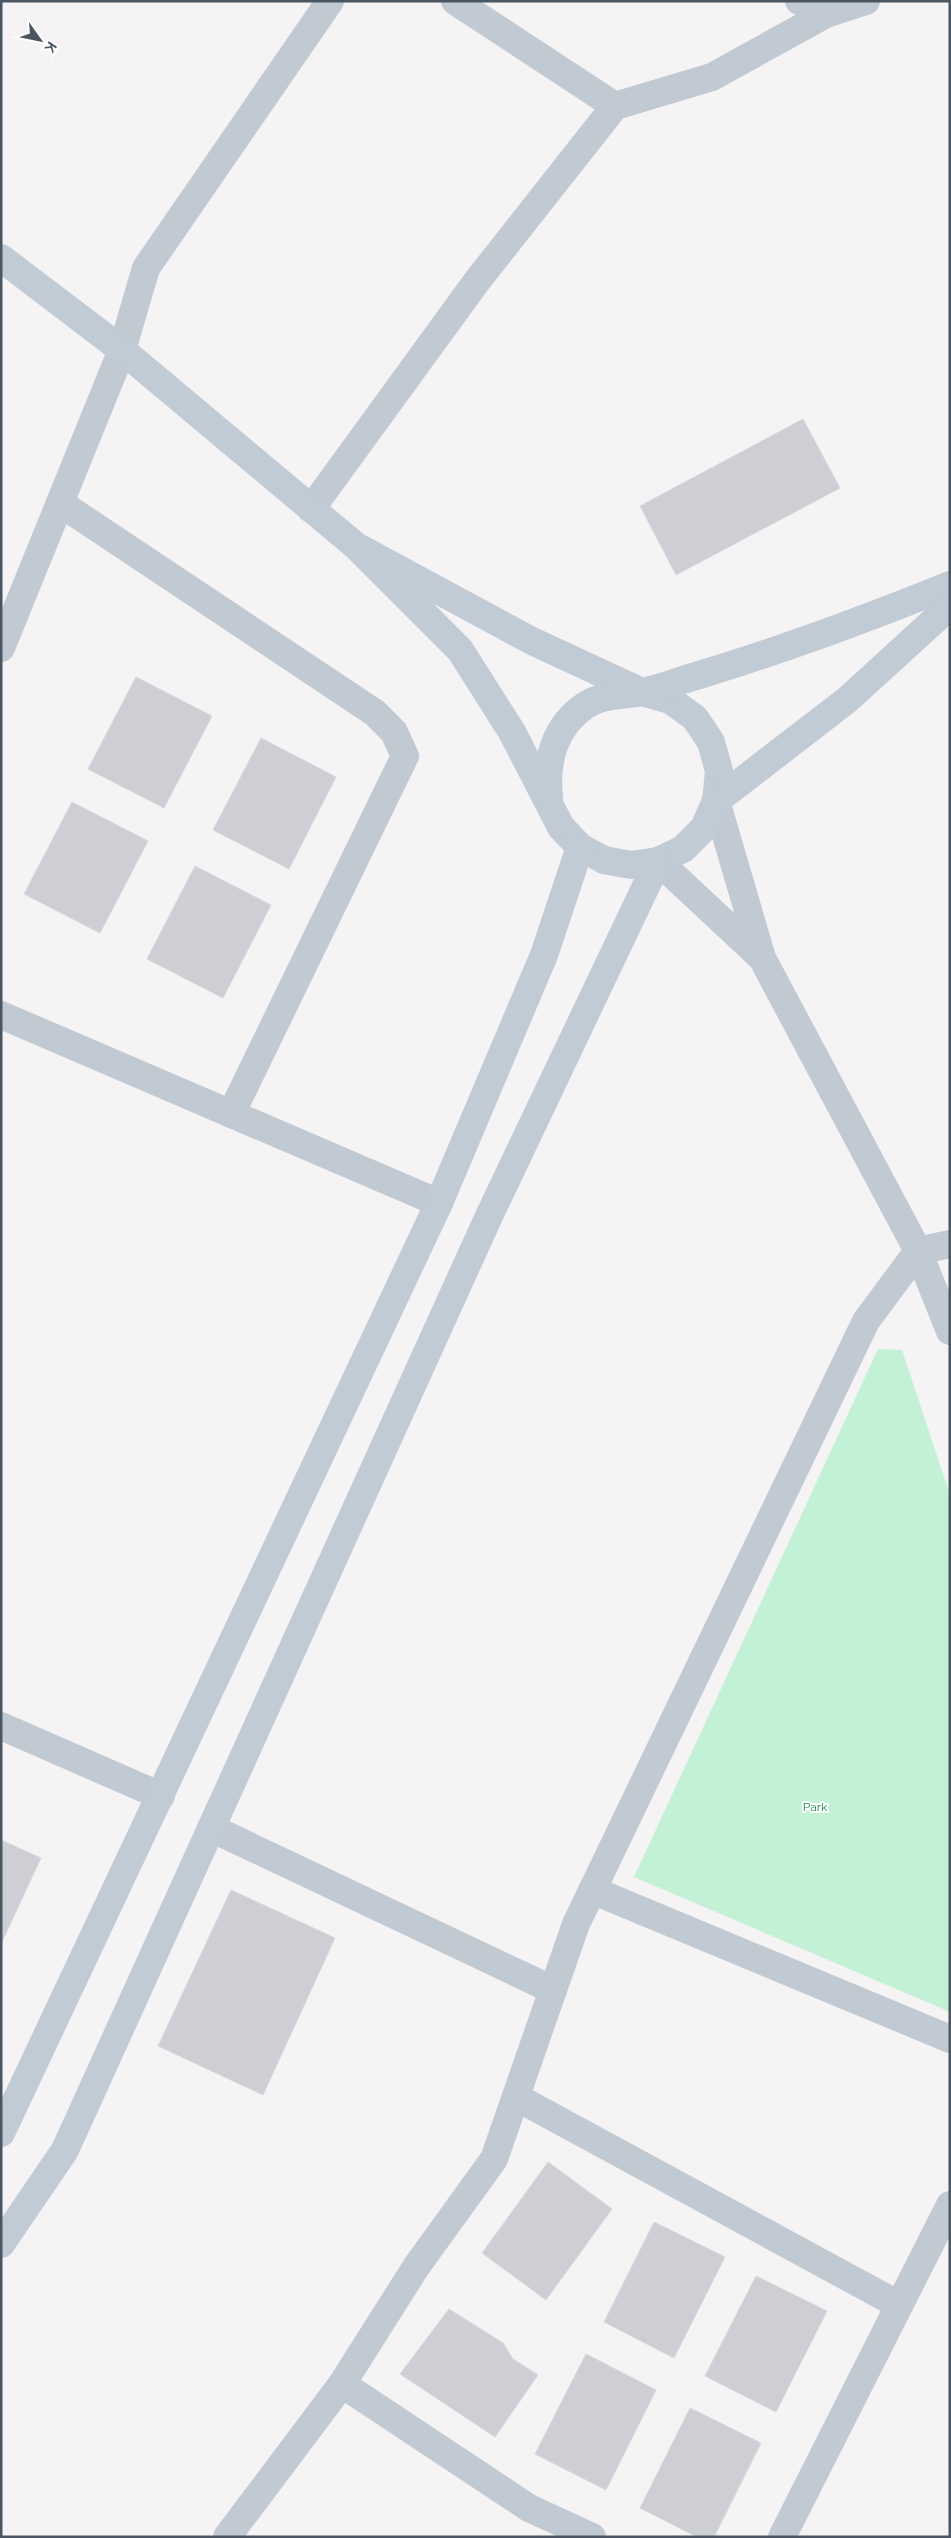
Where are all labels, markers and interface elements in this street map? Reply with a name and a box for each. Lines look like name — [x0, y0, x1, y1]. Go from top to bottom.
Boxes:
north arrow — [15, 15, 65, 65]
text: K — [41, 39, 60, 56]
park label: Park — [803, 1800, 828, 1814]

